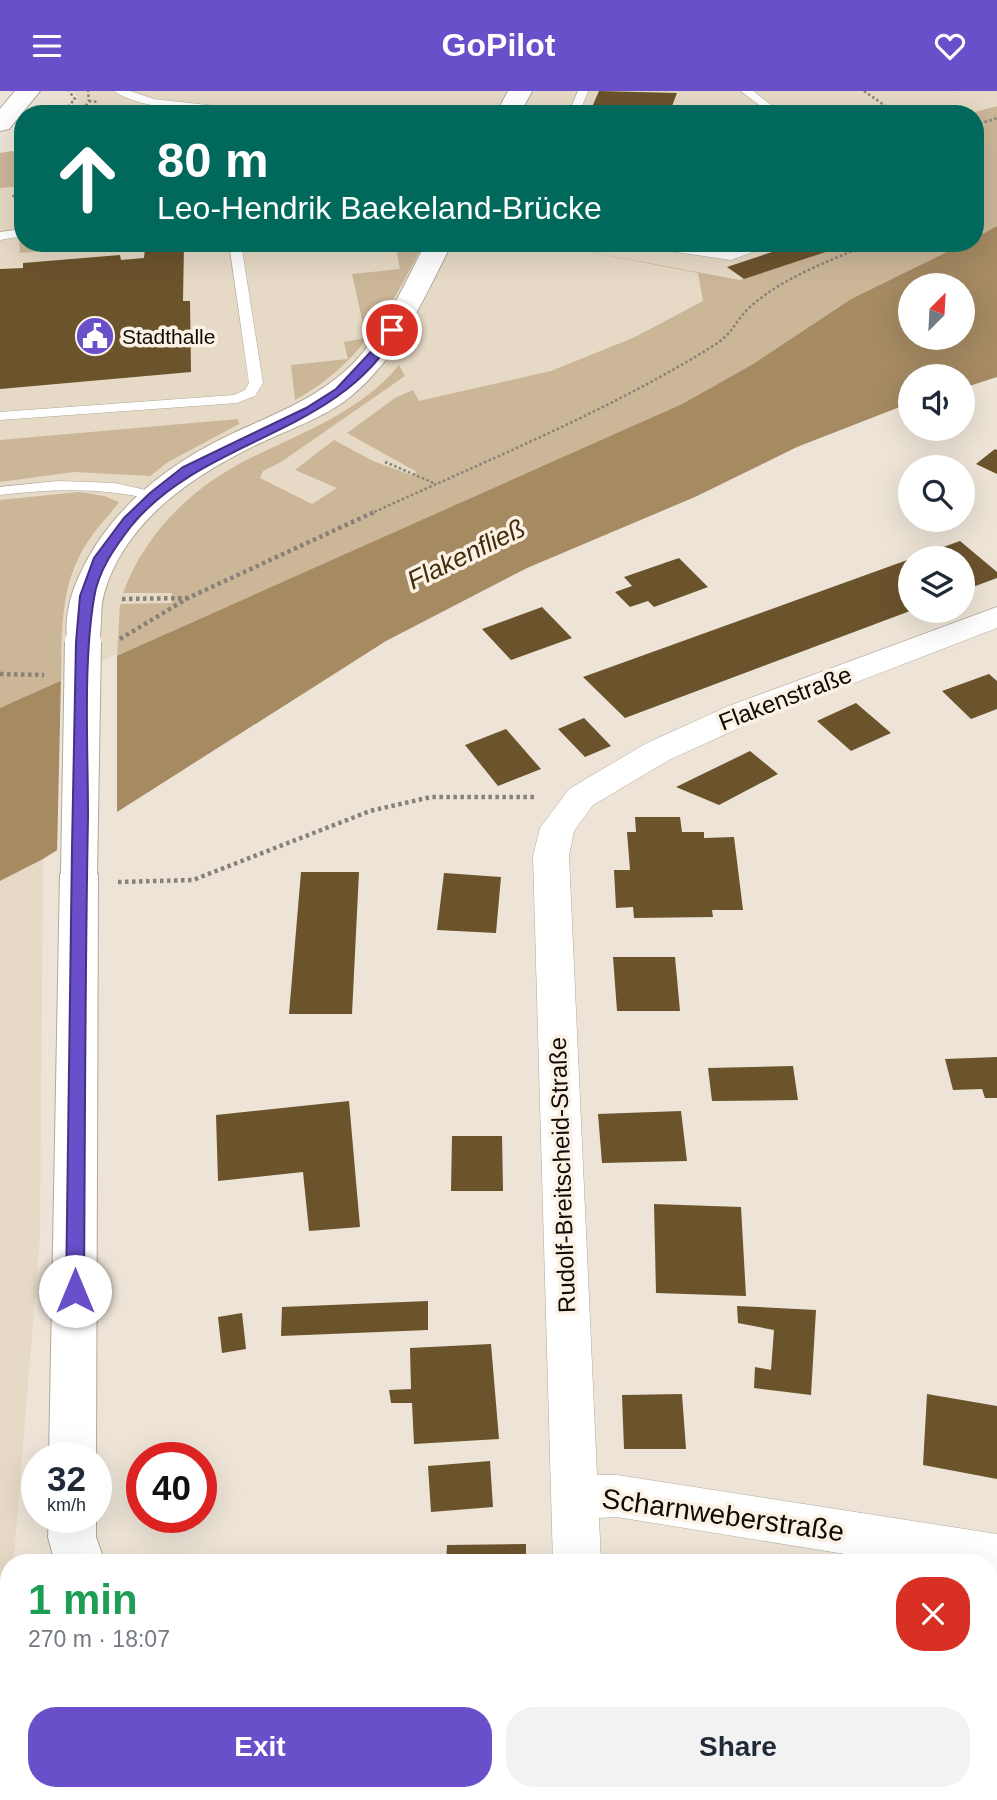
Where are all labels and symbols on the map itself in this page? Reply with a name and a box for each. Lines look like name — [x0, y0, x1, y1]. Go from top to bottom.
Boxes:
north arrow — [898, 273, 975, 350]
pin — [362, 300, 422, 360]
public building icon: Stadthalle — [74, 315, 116, 357]
place label: Stadthalle — [122, 325, 215, 348]
water label: Flakenfließ — [402, 513, 530, 595]
street label: Flakenstraße — [715, 660, 855, 736]
street label: Rudolf-Breitscheid-Straße — [544, 1037, 580, 1313]
position arrow — [38, 1254, 112, 1328]
speed limit sign: 40 — [126, 1442, 217, 1533]
street label: Scharnweberstraße — [600, 1483, 846, 1547]

